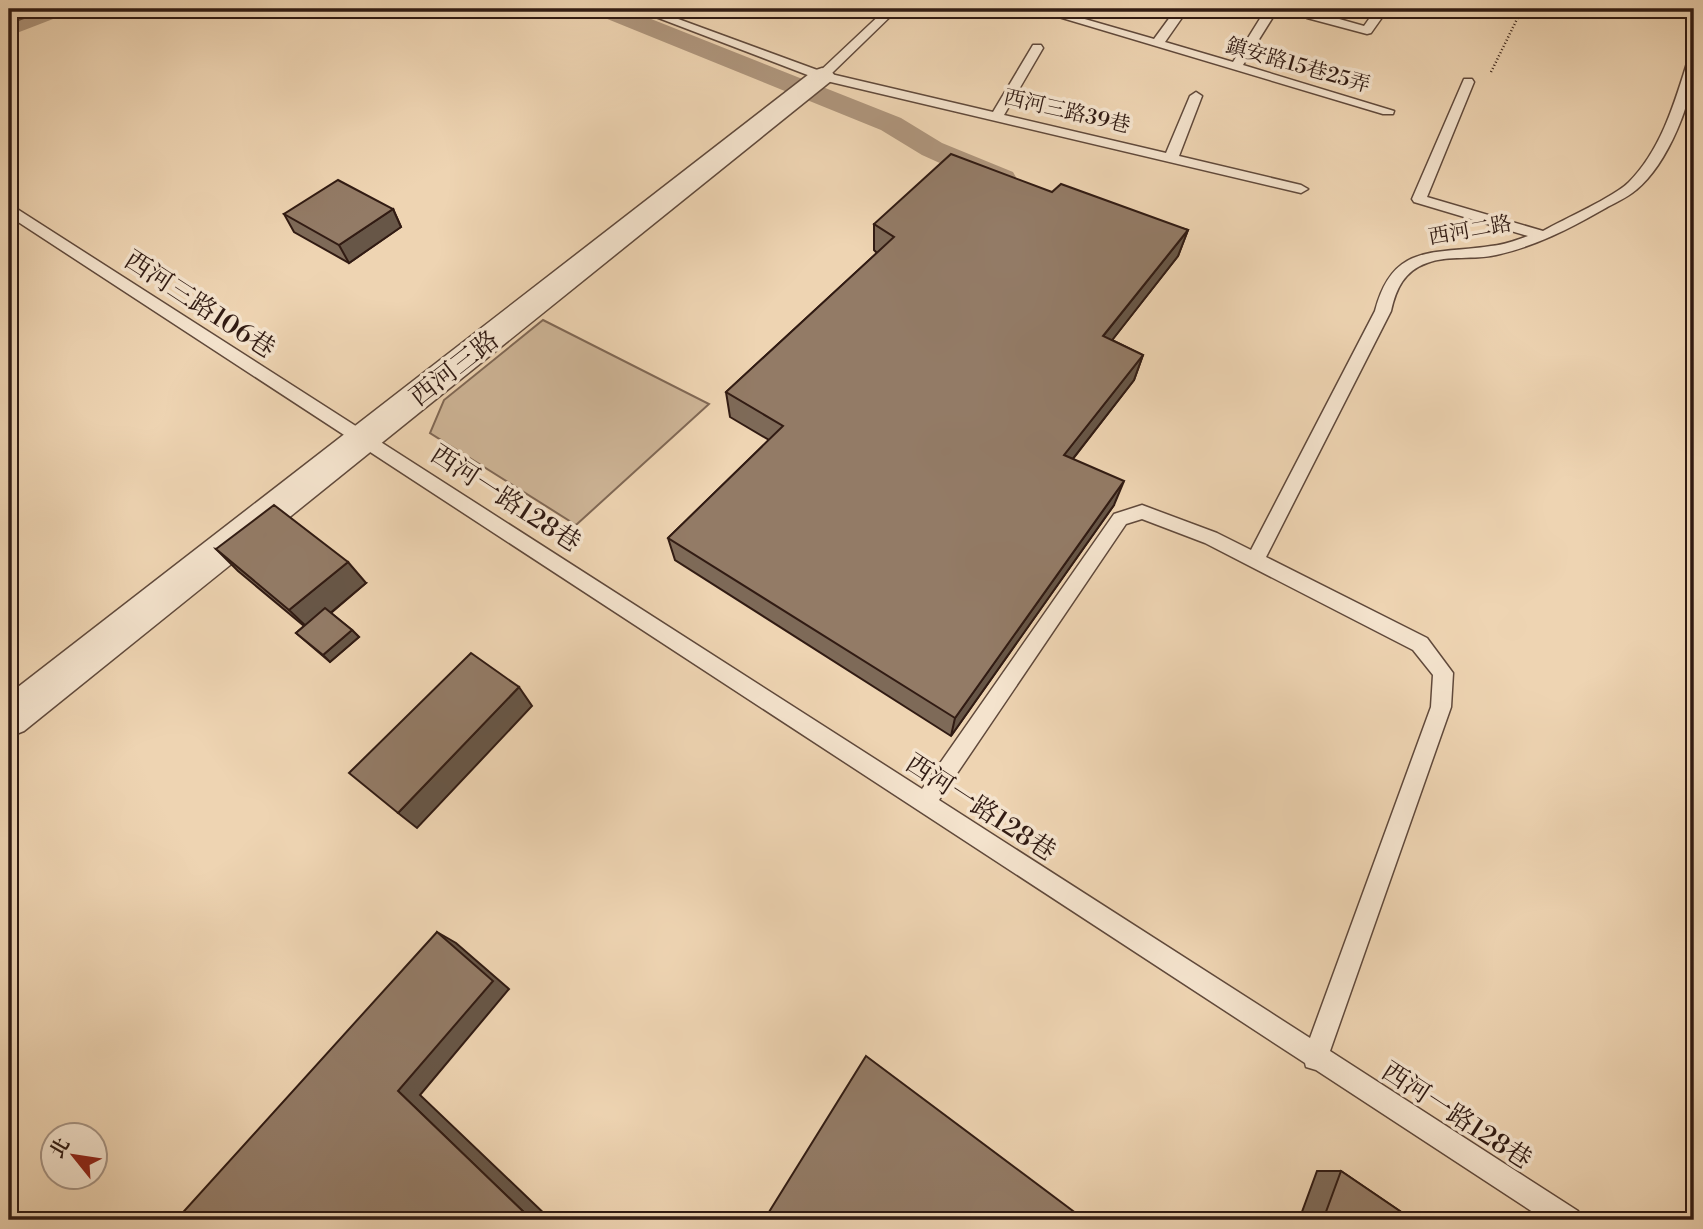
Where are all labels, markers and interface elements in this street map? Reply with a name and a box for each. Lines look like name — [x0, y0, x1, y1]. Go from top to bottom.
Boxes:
street label: 鎮安路15巷25弄 — [1222, 33, 1373, 99]
street label: 西河三路39巷 — [1001, 85, 1133, 139]
street label: 西河二路 — [1427, 211, 1514, 251]
street label: 西河三路106巷 — [118, 244, 281, 365]
street label: 西河三路 — [404, 324, 505, 413]
street label: 西河一路128巷 — [424, 438, 586, 559]
street label: 西河一路128巷 — [899, 747, 1061, 868]
street label: 西河一路128巷 — [1375, 1055, 1537, 1176]
north arrow — [38, 1120, 108, 1190]
text: 北 — [45, 1134, 75, 1162]

